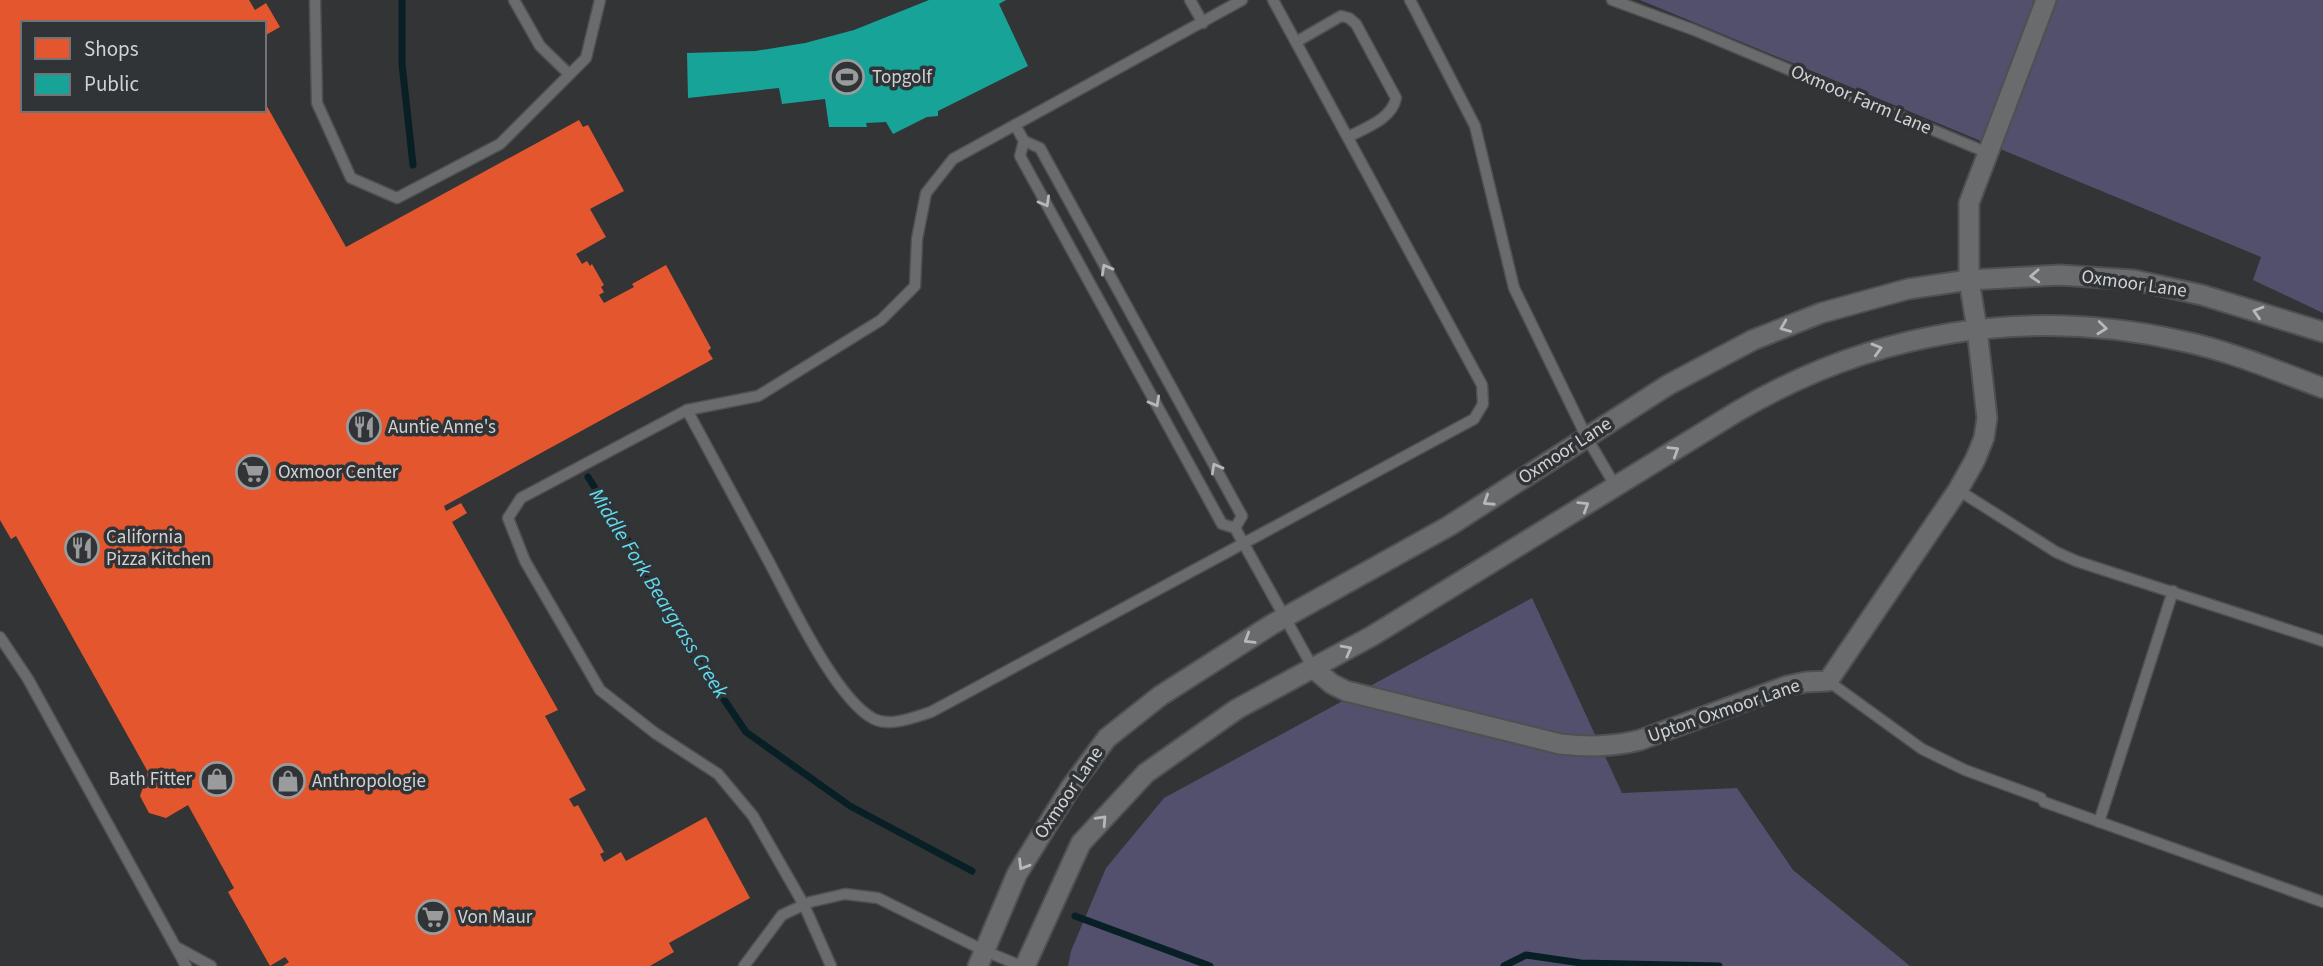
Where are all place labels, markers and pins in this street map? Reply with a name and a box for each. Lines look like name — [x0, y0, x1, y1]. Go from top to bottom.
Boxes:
sports icon: Topgolf — [828, 58, 866, 96]
place label: Topgolf — [872, 64, 933, 91]
restaurant icon: Auntie Anne's — [345, 408, 383, 446]
place label: Auntie Anne's — [388, 414, 496, 441]
supermarket icon: Oxmoor Center — [234, 453, 272, 491]
place label: Oxmoor Center — [278, 459, 399, 486]
place label: California Pizza Kitchen — [106, 524, 211, 573]
restaurant icon: California Pizza Kitchen — [63, 529, 101, 567]
shop icon: Bath Fitter — [198, 760, 236, 798]
shop icon: Anthropologie — [269, 762, 307, 800]
place label: Bath Fitter — [109, 766, 192, 793]
place label: Anthropologie — [312, 768, 426, 795]
supermarket icon: Von Maur — [414, 898, 452, 936]
place label: Von Maur — [458, 904, 533, 931]

